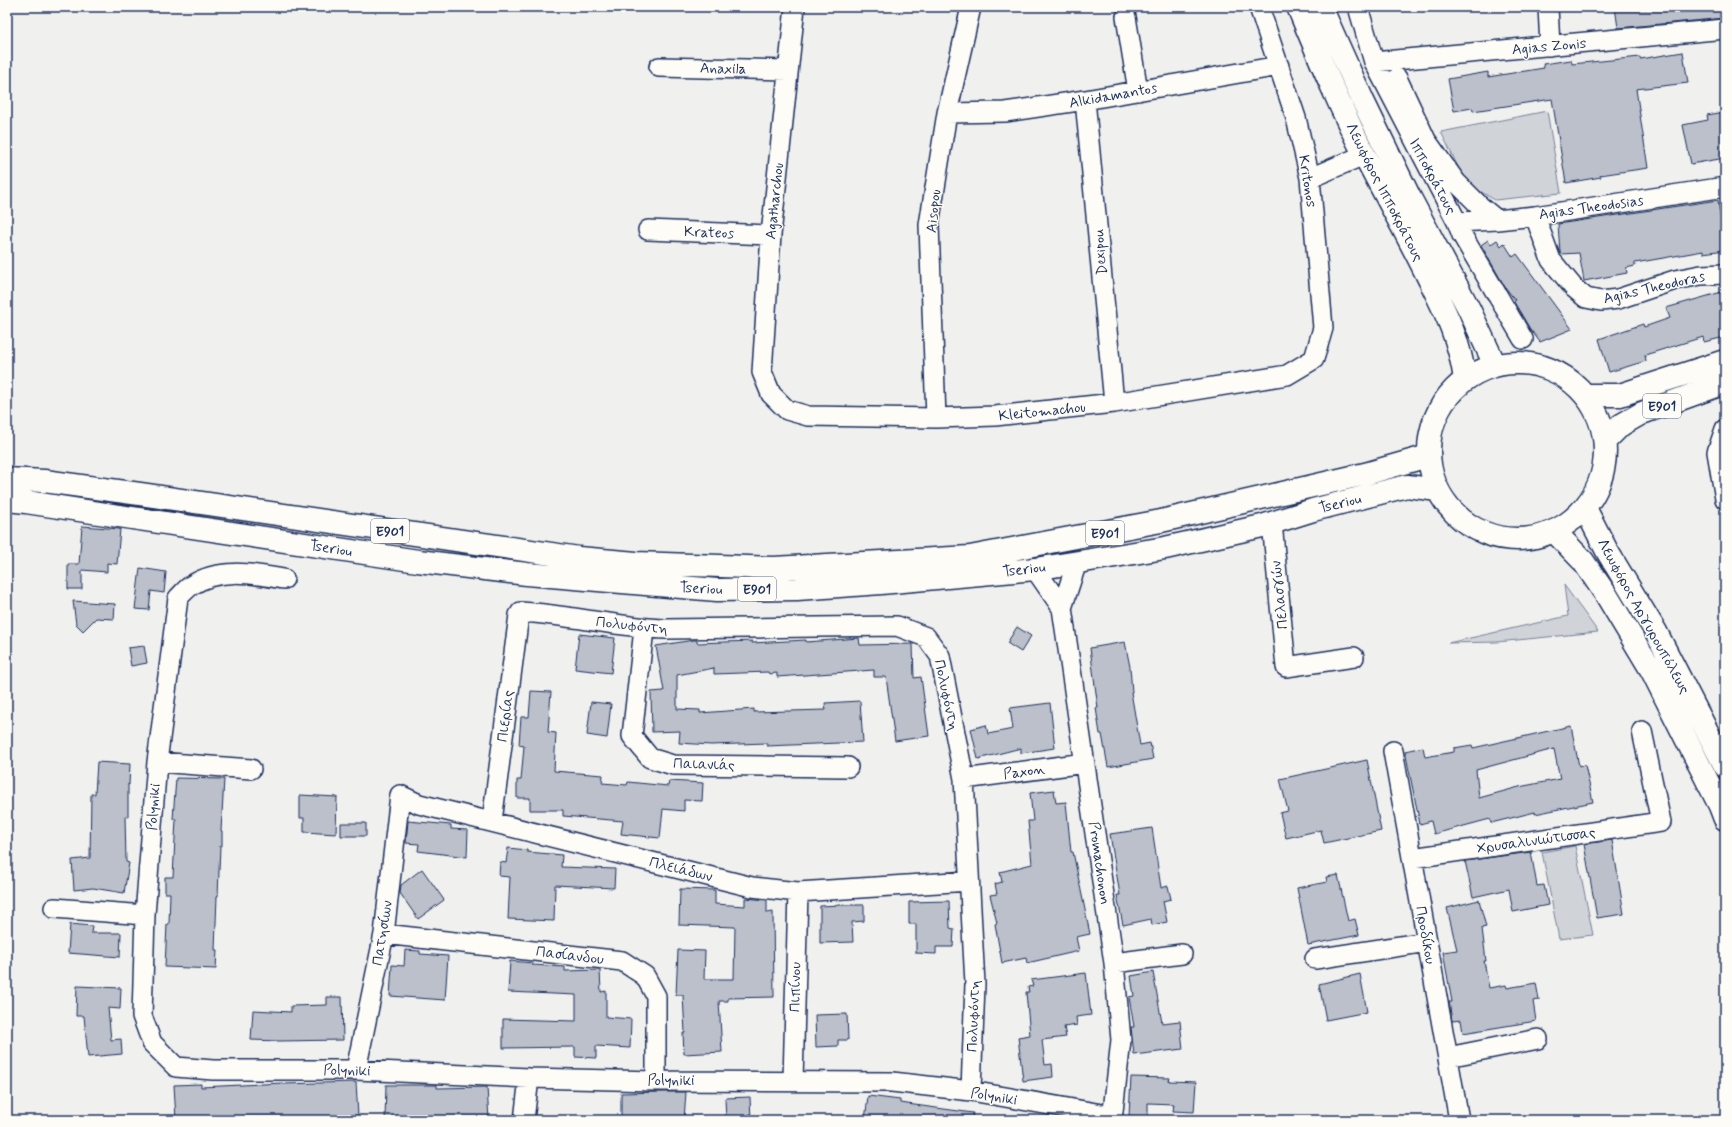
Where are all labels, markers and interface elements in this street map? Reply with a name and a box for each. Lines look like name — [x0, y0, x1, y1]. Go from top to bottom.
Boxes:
street label: Agias Zonis — [1511, 34, 1587, 60]
street label: Anaxila — [700, 59, 747, 79]
street label: Alkidamantos — [1067, 78, 1159, 114]
street label: Λεωφόρος Ιπποκράτους — [1340, 120, 1428, 266]
street label: Ιπποκράτους — [1404, 135, 1461, 219]
street label: Kritonos — [1293, 154, 1321, 209]
street label: Agatharchou — [761, 162, 789, 240]
street label: Aisopou — [922, 188, 946, 234]
street label: Agias Theodosias — [1538, 191, 1645, 225]
street label: Krateos — [684, 222, 735, 244]
street label: Dexipou — [1089, 228, 1113, 276]
street label: Agias Theodoras — [1601, 266, 1707, 309]
road number: E901 — [1643, 394, 1681, 418]
street label: Kleitomachou — [998, 397, 1087, 427]
street label: Tseriou — [1317, 489, 1364, 519]
road number: E901 — [371, 519, 409, 543]
road number: E901 — [1086, 521, 1124, 545]
street label: Λεωφόρος Αργυρουπόλεως — [1592, 535, 1694, 698]
street label: Tseriou — [308, 536, 354, 562]
street label: Tseriou — [1001, 557, 1047, 583]
street label: Πελασγών — [1266, 559, 1294, 630]
road number: E901 — [738, 577, 776, 601]
street label: Tseriou — [679, 578, 723, 600]
street label: Πολυφόντη — [595, 612, 669, 640]
street label: Πολυφόντη — [929, 658, 963, 733]
street label: Πιερίας — [493, 689, 519, 743]
street label: Παιανιάς — [673, 754, 736, 776]
street label: Paxon — [1002, 759, 1046, 785]
street label: Polyniki — [142, 783, 166, 831]
street label: Promachonon — [1083, 820, 1115, 906]
street label: Χρυσαλινιώτισσας — [1476, 823, 1597, 859]
street label: Πλειάδων — [647, 852, 715, 888]
street label: Πατησίων — [368, 899, 398, 967]
street label: Προδίκου — [1410, 905, 1440, 966]
street label: Πασίανδου — [535, 942, 605, 970]
street label: Πιπίνου — [786, 961, 806, 1012]
street label: Πολυφόντη — [963, 979, 985, 1052]
street label: Polyniki — [323, 1061, 371, 1081]
street label: Polyniki — [647, 1071, 695, 1091]
street label: Polyniki — [969, 1083, 1019, 1111]

